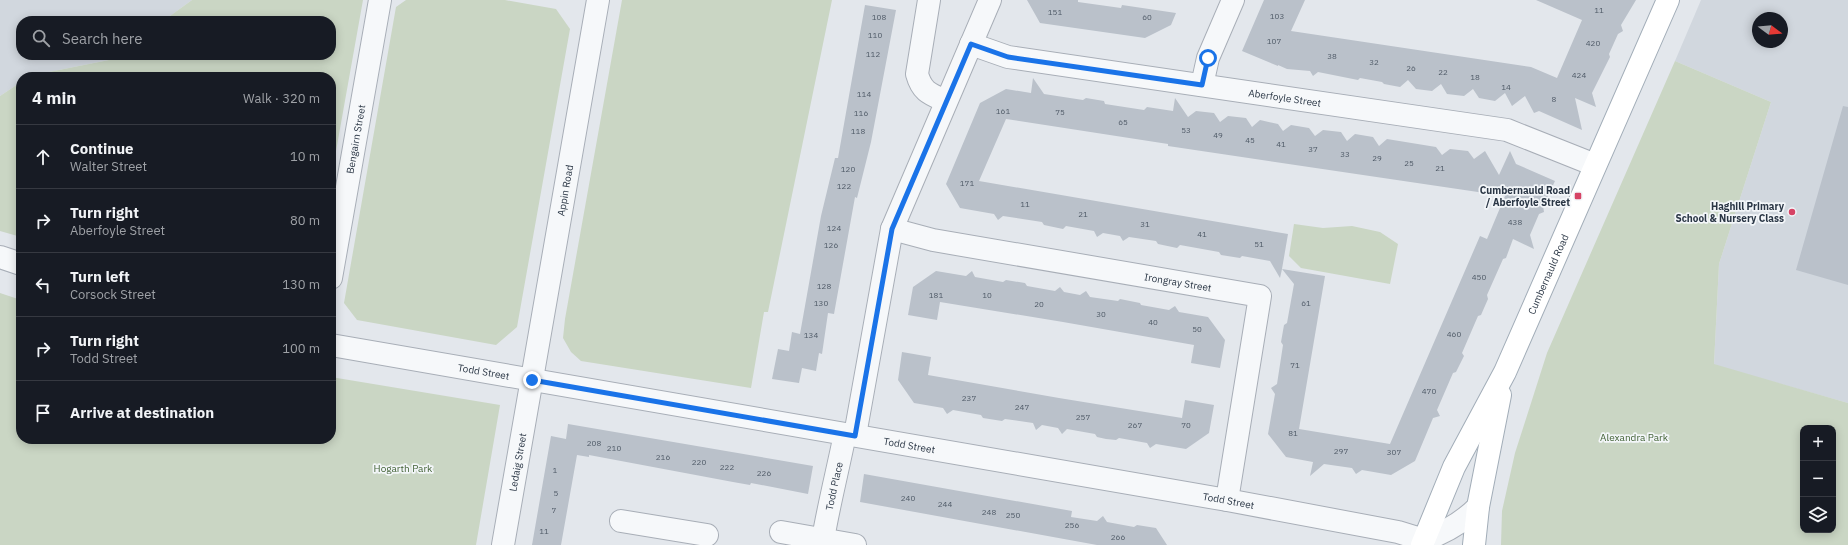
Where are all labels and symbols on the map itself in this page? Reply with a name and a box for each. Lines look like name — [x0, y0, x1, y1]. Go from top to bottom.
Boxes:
house number: 11 — [1594, 5, 1604, 15]
house number: 151 — [1048, 7, 1062, 17]
house number: 103 — [1270, 11, 1284, 21]
house number: 108 — [872, 12, 886, 22]
house number: 60 — [1142, 12, 1152, 22]
north arrow — [1752, 12, 1788, 48]
house number: 110 — [868, 30, 882, 40]
house number: 107 — [1267, 36, 1281, 46]
house number: 420 — [1586, 38, 1600, 48]
house number: 112 — [866, 49, 880, 59]
route start — [1199, 49, 1217, 67]
house number: 38 — [1327, 51, 1337, 61]
house number: 32 — [1369, 57, 1379, 67]
house number: 26 — [1406, 63, 1416, 73]
house number: 22 — [1438, 67, 1448, 77]
house number: 424 — [1572, 70, 1586, 80]
house number: 18 — [1470, 72, 1480, 82]
house number: 14 — [1501, 82, 1511, 92]
street label: Aberfoyle Street — [1248, 86, 1322, 110]
house number: 114 — [857, 89, 871, 99]
house number: 8 — [1552, 94, 1557, 104]
street label: Bengairn Street — [343, 103, 369, 175]
house number: 161 — [996, 106, 1010, 116]
house number: 75 — [1055, 107, 1065, 117]
house number: 116 — [854, 108, 868, 118]
house number: 65 — [1118, 117, 1128, 127]
house number: 53 — [1181, 125, 1191, 135]
house number: 118 — [851, 126, 865, 136]
house number: 49 — [1213, 130, 1223, 140]
house number: 45 — [1245, 135, 1255, 145]
house number: 41 — [1276, 139, 1286, 149]
house number: 37 — [1308, 144, 1318, 154]
house number: 33 — [1340, 149, 1350, 159]
house number: 29 — [1372, 153, 1382, 163]
house number: 25 — [1404, 158, 1414, 168]
house number: 21 — [1435, 163, 1445, 173]
street label: Appin Road — [554, 164, 576, 217]
house number: 120 — [841, 164, 855, 174]
house number: 171 — [960, 178, 974, 188]
house number: 122 — [837, 181, 851, 191]
place label: Cumbernauld Road / Aberfoyle Street — [1480, 184, 1570, 209]
marker: Cumbernauld Road / Aberfoyle Street — [1573, 191, 1583, 201]
house number: 11 — [1020, 199, 1030, 209]
place label: Haghill Primary School & Nursery Class — [1675, 200, 1785, 225]
marker: Haghill Primary School & Nursery Class — [1787, 207, 1797, 217]
house number: 21 — [1078, 209, 1088, 219]
house number: 438 — [1508, 217, 1522, 227]
house number: 31 — [1140, 219, 1150, 229]
house number: 124 — [827, 223, 841, 233]
house number: 41 — [1197, 229, 1207, 239]
street label: Cumbernauld Road — [1525, 232, 1572, 316]
house number: 51 — [1254, 239, 1264, 249]
house number: 126 — [824, 240, 838, 250]
street label: Irongray Street — [1143, 270, 1213, 295]
house number: 450 — [1472, 272, 1486, 282]
house number: 128 — [817, 281, 831, 291]
house number: 181 — [929, 290, 943, 300]
house number: 10 — [982, 290, 992, 300]
house number: 130 — [814, 298, 828, 308]
house number: 61 — [1301, 298, 1311, 308]
house number: 20 — [1034, 299, 1044, 309]
house number: 30 — [1096, 309, 1106, 319]
house number: 40 — [1148, 317, 1158, 327]
house number: 50 — [1192, 324, 1202, 334]
house number: 460 — [1447, 329, 1461, 339]
house number: 134 — [804, 330, 818, 340]
house number: 71 — [1290, 360, 1300, 370]
street label: Todd Street — [457, 361, 511, 383]
route end — [523, 371, 541, 389]
house number: 470 — [1422, 386, 1436, 396]
house number: 237 — [962, 393, 976, 403]
house number: 247 — [1015, 402, 1029, 412]
house number: 257 — [1076, 412, 1090, 422]
house number: 267 — [1128, 420, 1142, 430]
house number: 70 — [1181, 420, 1191, 430]
house number: 81 — [1288, 428, 1298, 438]
park label: Alexandra Park — [1600, 431, 1669, 444]
street label: Ledaig Street — [506, 432, 529, 493]
street label: Todd Street — [883, 435, 937, 456]
house number: 208 — [587, 438, 601, 448]
house number: 210 — [607, 443, 621, 453]
house number: 297 — [1334, 446, 1348, 456]
house number: 307 — [1387, 447, 1401, 457]
house number: 216 — [656, 452, 670, 462]
house number: 220 — [692, 457, 706, 467]
street label: Todd Place — [823, 460, 846, 512]
park label: Hogarth Park — [374, 462, 433, 475]
house number: 222 — [720, 462, 734, 472]
house number: 1 — [553, 465, 558, 475]
house number: 226 — [757, 468, 771, 478]
house number: 5 — [554, 488, 559, 498]
street label: Todd Street — [1202, 490, 1256, 512]
house number: 240 — [901, 493, 915, 503]
house number: 244 — [938, 499, 952, 509]
house number: 7 — [552, 505, 557, 515]
house number: 248 — [982, 507, 996, 517]
house number: 250 — [1006, 510, 1020, 520]
house number: 256 — [1065, 520, 1079, 530]
house number: 11 — [539, 526, 549, 536]
house number: 266 — [1111, 532, 1125, 542]

